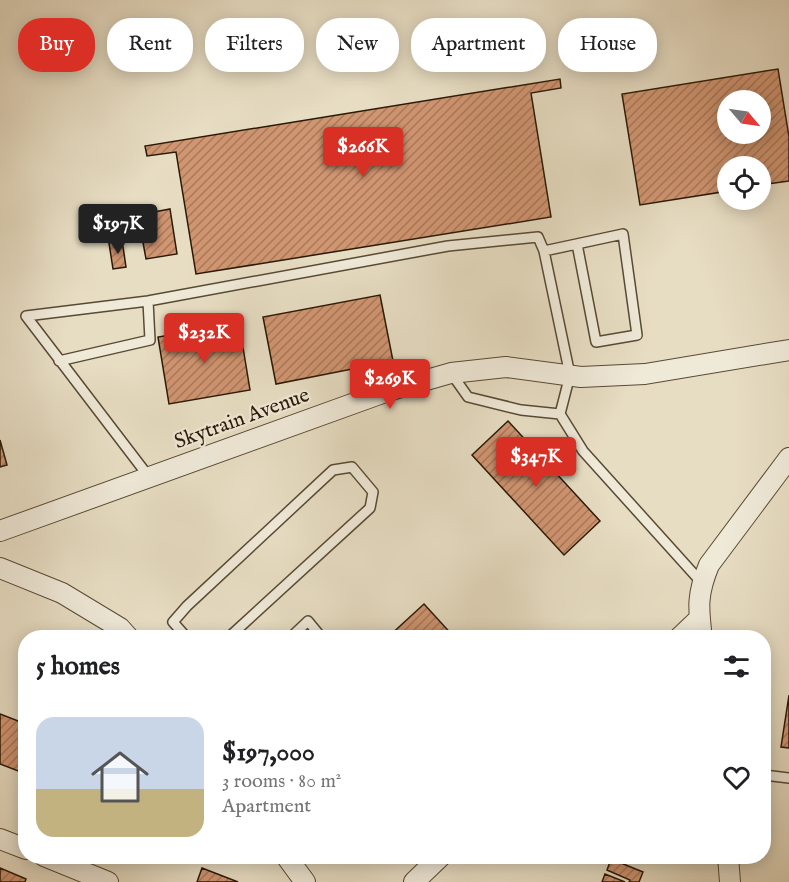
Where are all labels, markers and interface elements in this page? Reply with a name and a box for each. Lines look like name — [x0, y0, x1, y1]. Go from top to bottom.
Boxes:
chip: Buy — [18, 18, 95, 72]
chip: Rent — [107, 18, 193, 72]
chip: Filters — [205, 18, 304, 72]
chip: New — [316, 18, 399, 72]
chip: Apartment — [411, 18, 546, 72]
chip: House — [558, 18, 657, 72]
north arrow — [717, 90, 771, 144]
map controls — [717, 90, 771, 210]
pin: $266K — [321, 127, 405, 178]
text: $266K — [337, 134, 389, 159]
button: locate — [717, 156, 771, 210]
pin: $197K — [76, 204, 160, 255]
text: $197K — [92, 211, 144, 236]
pin: $232K — [162, 313, 246, 364]
text: $232K — [178, 320, 230, 345]
pin: $269K — [348, 359, 432, 410]
text: $269K — [364, 366, 416, 391]
street label: Skytrain Avenue — [171, 382, 314, 456]
pin: $347K — [494, 437, 578, 488]
text: $347K — [510, 444, 562, 469]
text: 5 homes — [36, 650, 120, 683]
icon: filters — [720, 650, 753, 683]
text: $197,000 — [222, 736, 315, 769]
icon: home — [84, 741, 156, 813]
icon: heart — [720, 761, 753, 794]
text: 3 rooms · 80 m² — [222, 769, 341, 794]
text: Apartment — [222, 794, 311, 819]

